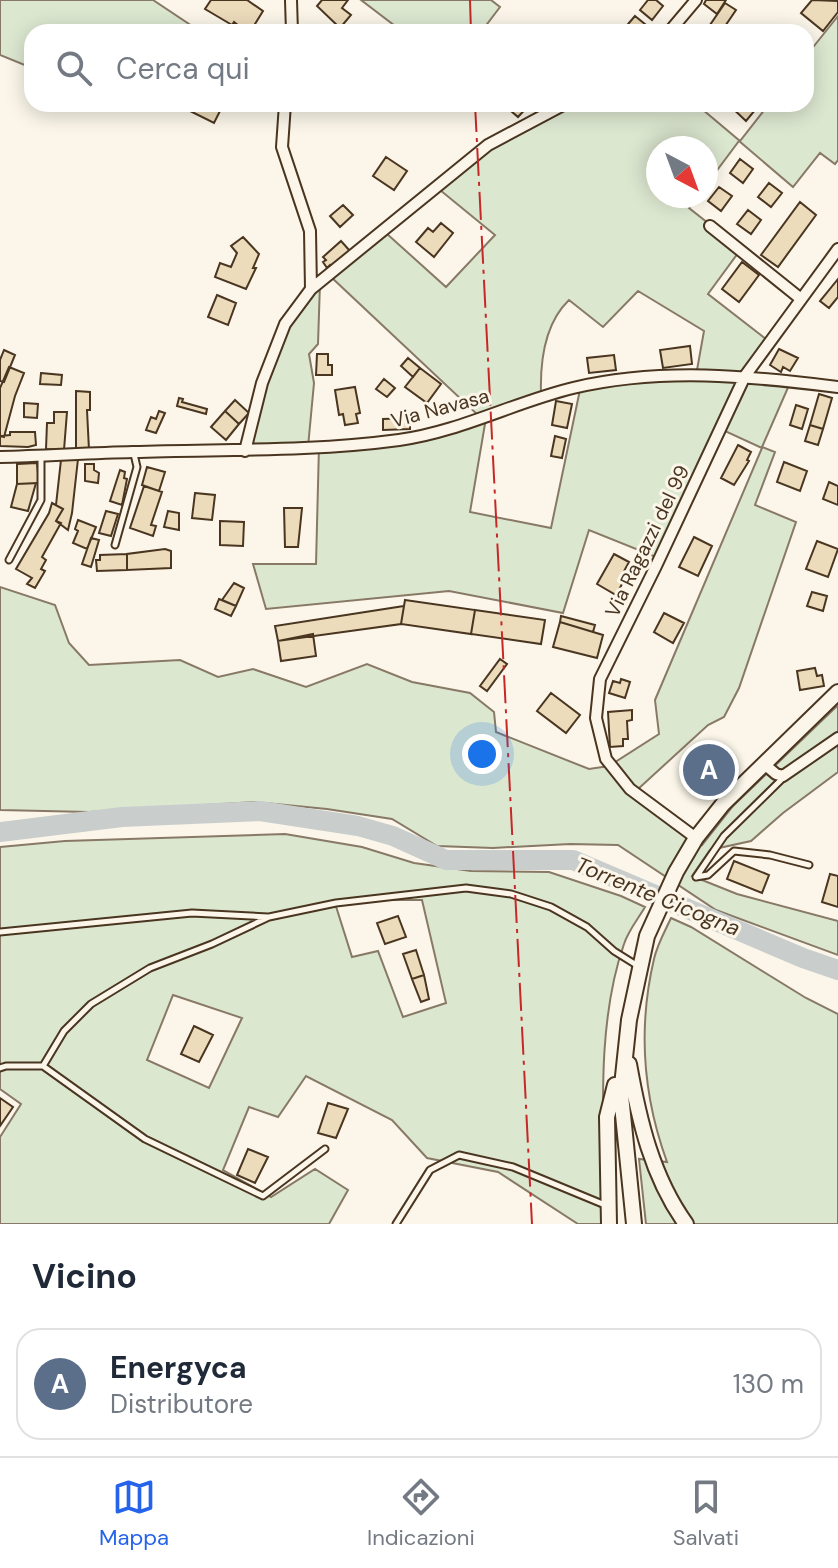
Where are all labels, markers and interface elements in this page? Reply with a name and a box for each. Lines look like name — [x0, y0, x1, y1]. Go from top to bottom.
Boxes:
search box — [24, 24, 814, 112]
icon: search — [52, 46, 96, 90]
text: Cerca qui — [116, 49, 250, 88]
north arrow — [646, 136, 718, 208]
street label: Via Navasa — [388, 382, 492, 434]
street label: Via Ragazzi del 99 — [599, 461, 695, 621]
your location — [462, 734, 502, 774]
pin: A — [683, 740, 735, 800]
water label: Torrente Cicogna — [571, 850, 745, 943]
text: Vicino — [32, 1254, 137, 1299]
text: Energyca — [110, 1348, 246, 1387]
text: A — [51, 1367, 69, 1401]
text: 130 m — [733, 1367, 804, 1401]
text: Distributore — [110, 1387, 253, 1421]
tab: Mappa — [99, 1475, 169, 1552]
tab: Indicazioni — [367, 1475, 475, 1552]
tab: Salvati — [673, 1475, 739, 1552]

